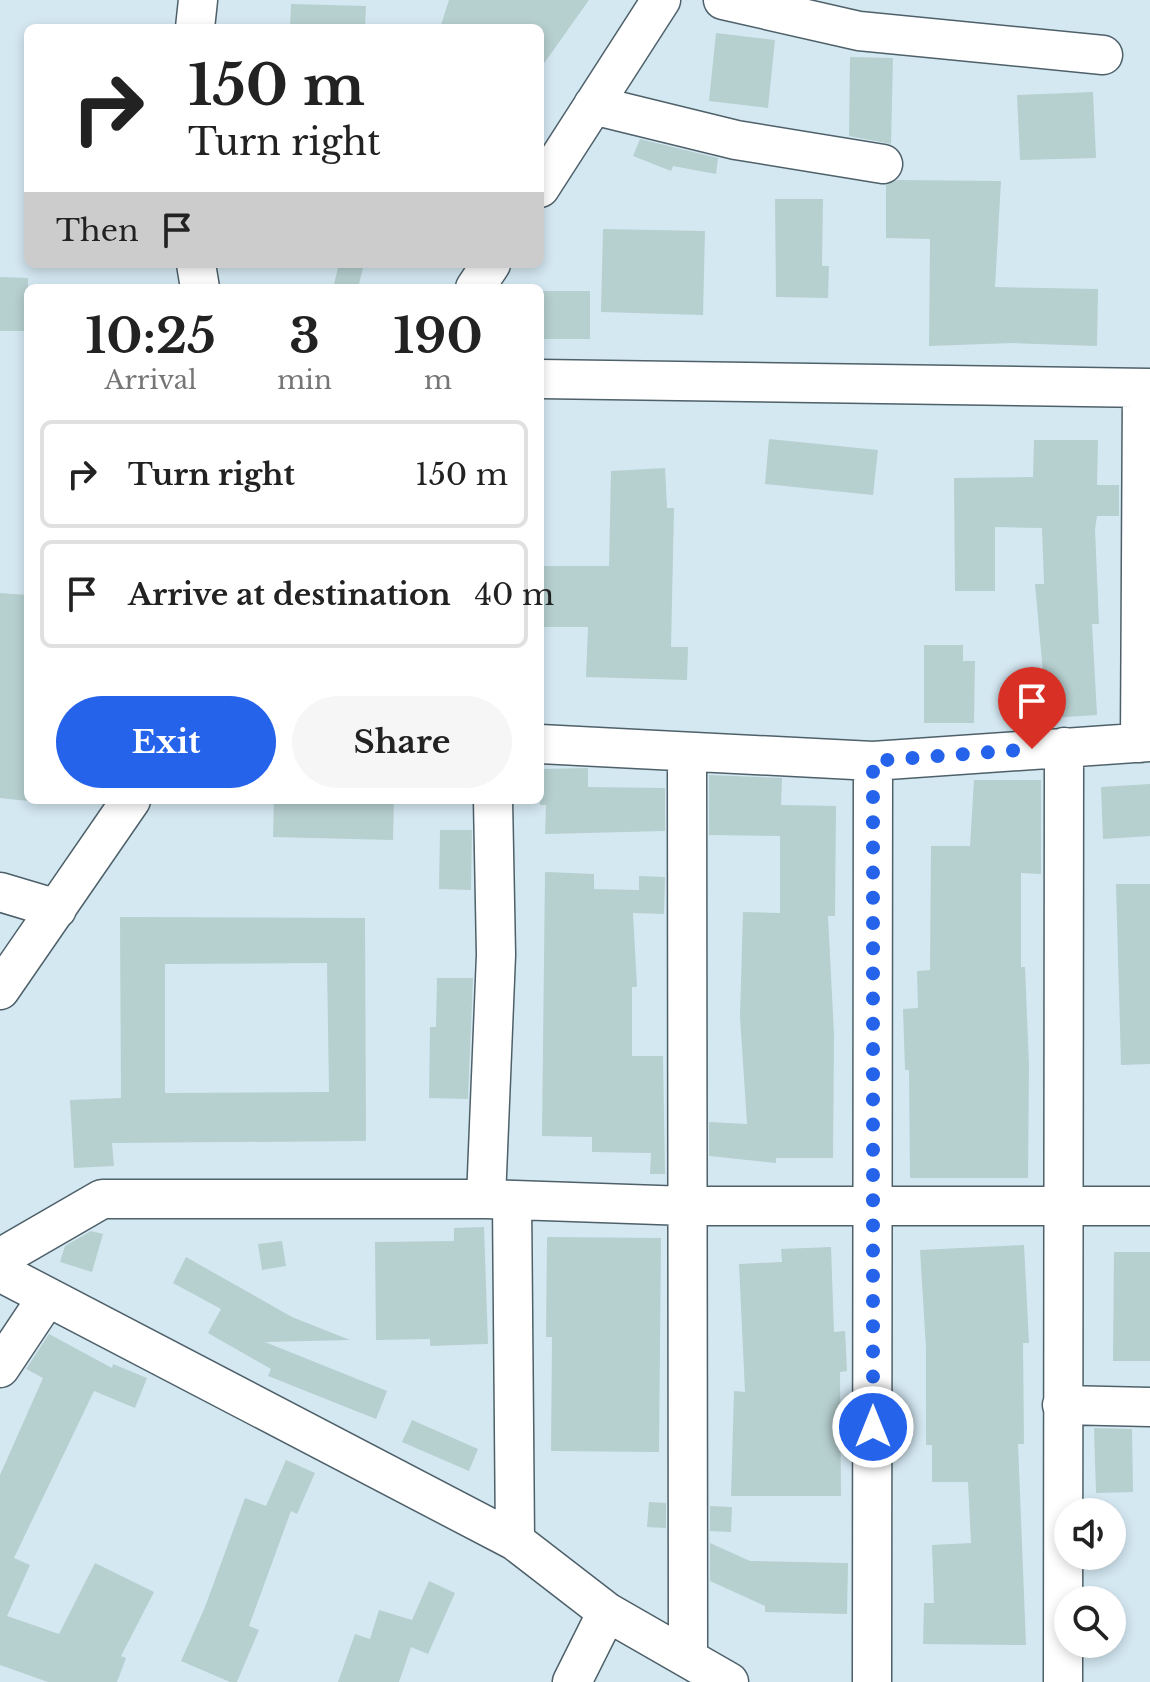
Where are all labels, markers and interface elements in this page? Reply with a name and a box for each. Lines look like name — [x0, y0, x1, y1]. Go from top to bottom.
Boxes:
text: 150 m — [188, 51, 365, 120]
icon: right — [56, 56, 160, 160]
text: Turn right — [188, 120, 381, 165]
icon: arrive — [155, 208, 199, 252]
text: Then — [56, 212, 139, 249]
text: 10:25 — [85, 306, 216, 366]
text: 3 — [289, 306, 320, 366]
text: 190 — [393, 306, 483, 366]
text: Arrival — [105, 364, 197, 396]
text: min — [277, 364, 332, 396]
text: m — [424, 364, 452, 396]
icon: right — [60, 452, 104, 496]
text: Turn right — [128, 456, 295, 493]
text: 150 m — [415, 456, 508, 493]
icon: arrive — [60, 572, 104, 616]
text: Arrive at destination — [128, 576, 451, 613]
text: 40 m — [475, 576, 554, 613]
pin — [998, 667, 1066, 749]
icon: arrive — [1010, 679, 1054, 723]
button: Exit — [56, 696, 276, 788]
button: Share — [292, 696, 512, 788]
position arrow — [831, 1385, 915, 1469]
map controls — [1054, 1498, 1126, 1658]
button: sound — [1054, 1498, 1126, 1570]
button: search — [1054, 1586, 1126, 1658]

